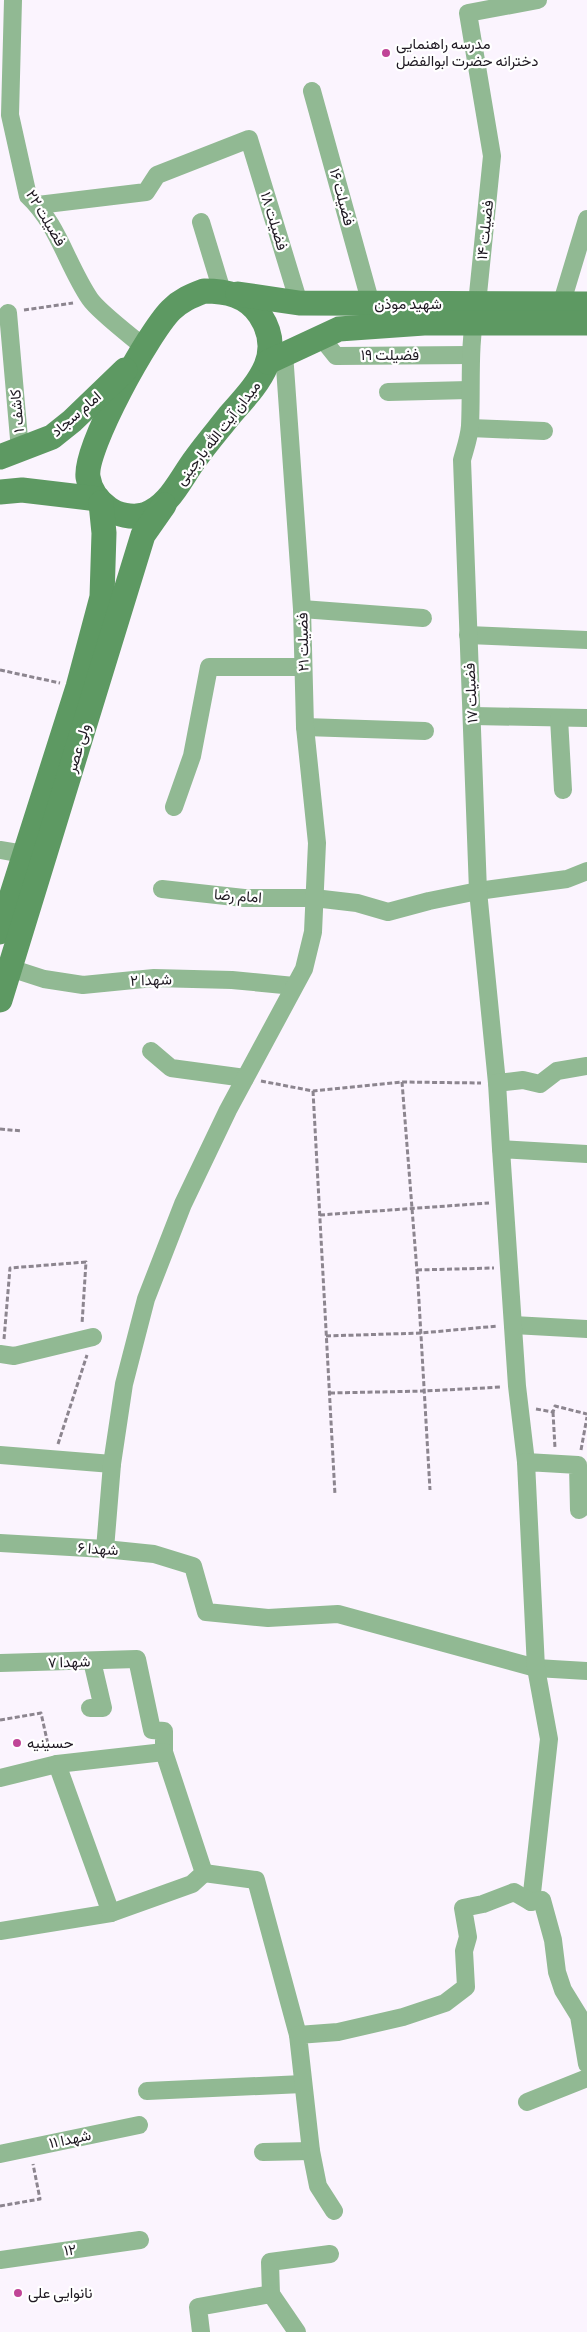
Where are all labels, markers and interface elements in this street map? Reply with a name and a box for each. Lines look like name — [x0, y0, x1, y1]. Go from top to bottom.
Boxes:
place label: مدرسه راهنمایی دخترانه حضرت ابوالفضل — [396, 33, 538, 71]
marker: مدرسه راهنمایی دخترانه حضرت ابوالفضل — [380, 47, 392, 59]
street label: فضیلت ۱۶ — [325, 166, 360, 228]
street label: فضیلت ۲۲ — [21, 186, 72, 250]
street label: فضیلت ۱۸ — [256, 189, 293, 253]
street label: فضیلت ۱۴ — [471, 199, 498, 261]
street label: شهید موذن — [374, 293, 442, 314]
street label: فضیلت ۱۹ — [361, 344, 419, 365]
street label: میدان آیت الله بارجینی — [170, 376, 265, 489]
street label: امام سجاد — [46, 386, 105, 441]
street label: کاشف ۱ — [4, 388, 29, 434]
street label: فضیلت ۲۱ — [291, 612, 314, 672]
street label: فضیلت ۱۷ — [458, 662, 483, 724]
street label: ولی عصر — [60, 721, 95, 776]
street label: امام رضا — [213, 883, 263, 908]
street label: شهدا ۲ — [130, 968, 172, 991]
street label: شهدا ۶ — [77, 1537, 119, 1560]
street label: شهدا ۷ — [47, 1650, 91, 1673]
place label: حسینیه — [27, 1732, 73, 1753]
marker: حسینیه — [11, 1737, 23, 1749]
street label: شهدا ۱۱ — [47, 2124, 93, 2153]
street label: ۱۲ — [62, 2238, 78, 2261]
place label: نانوایی علی — [28, 2282, 92, 2303]
marker: نانوایی علی — [12, 2287, 24, 2299]

